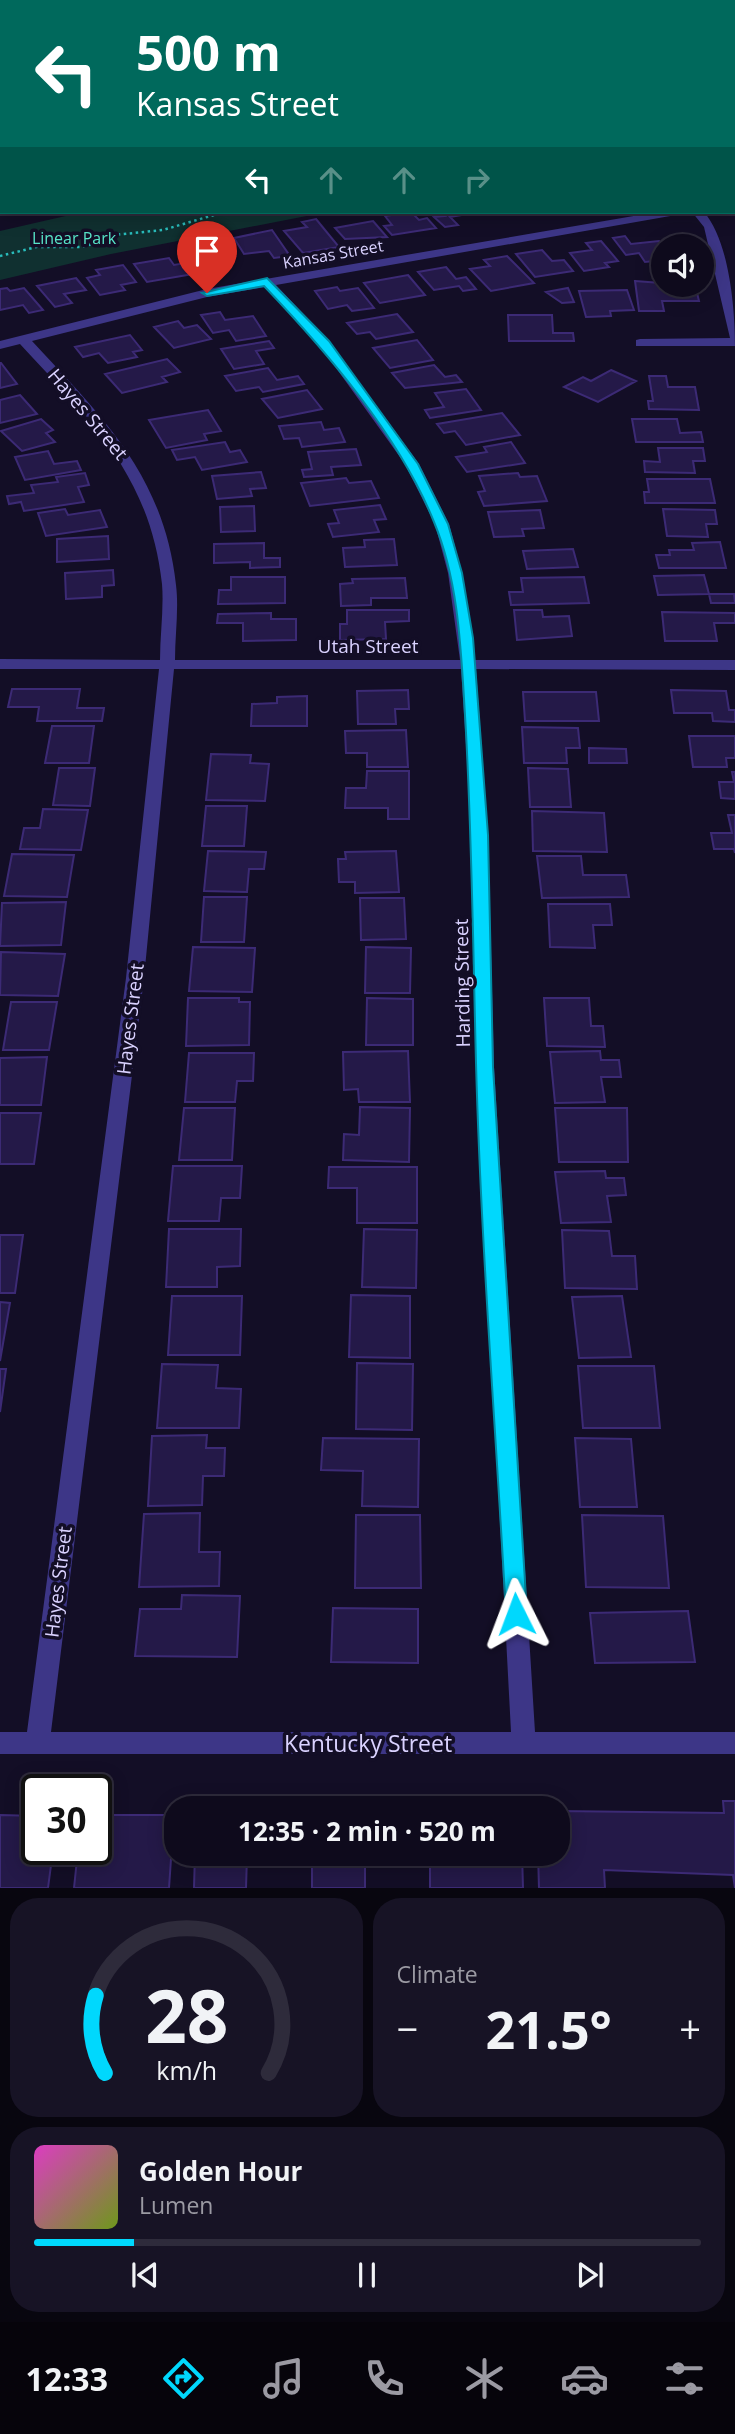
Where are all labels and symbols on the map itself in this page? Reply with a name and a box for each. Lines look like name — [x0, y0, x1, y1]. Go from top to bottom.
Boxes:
pin — [177, 221, 237, 293]
park label: Linear Park — [32, 227, 117, 249]
street label: Kansas Street — [281, 234, 385, 274]
street label: Hayes Street — [42, 363, 134, 465]
street label: Utah Street — [318, 633, 419, 659]
street label: Harding Street — [448, 918, 476, 1048]
street label: Hayes Street — [110, 962, 150, 1076]
street label: Hayes Street — [38, 1525, 78, 1639]
position arrow — [479, 1577, 553, 1651]
street label: Kentucky Street — [284, 1727, 452, 1759]
speed limit sign: 30 — [21, 1774, 112, 1865]

